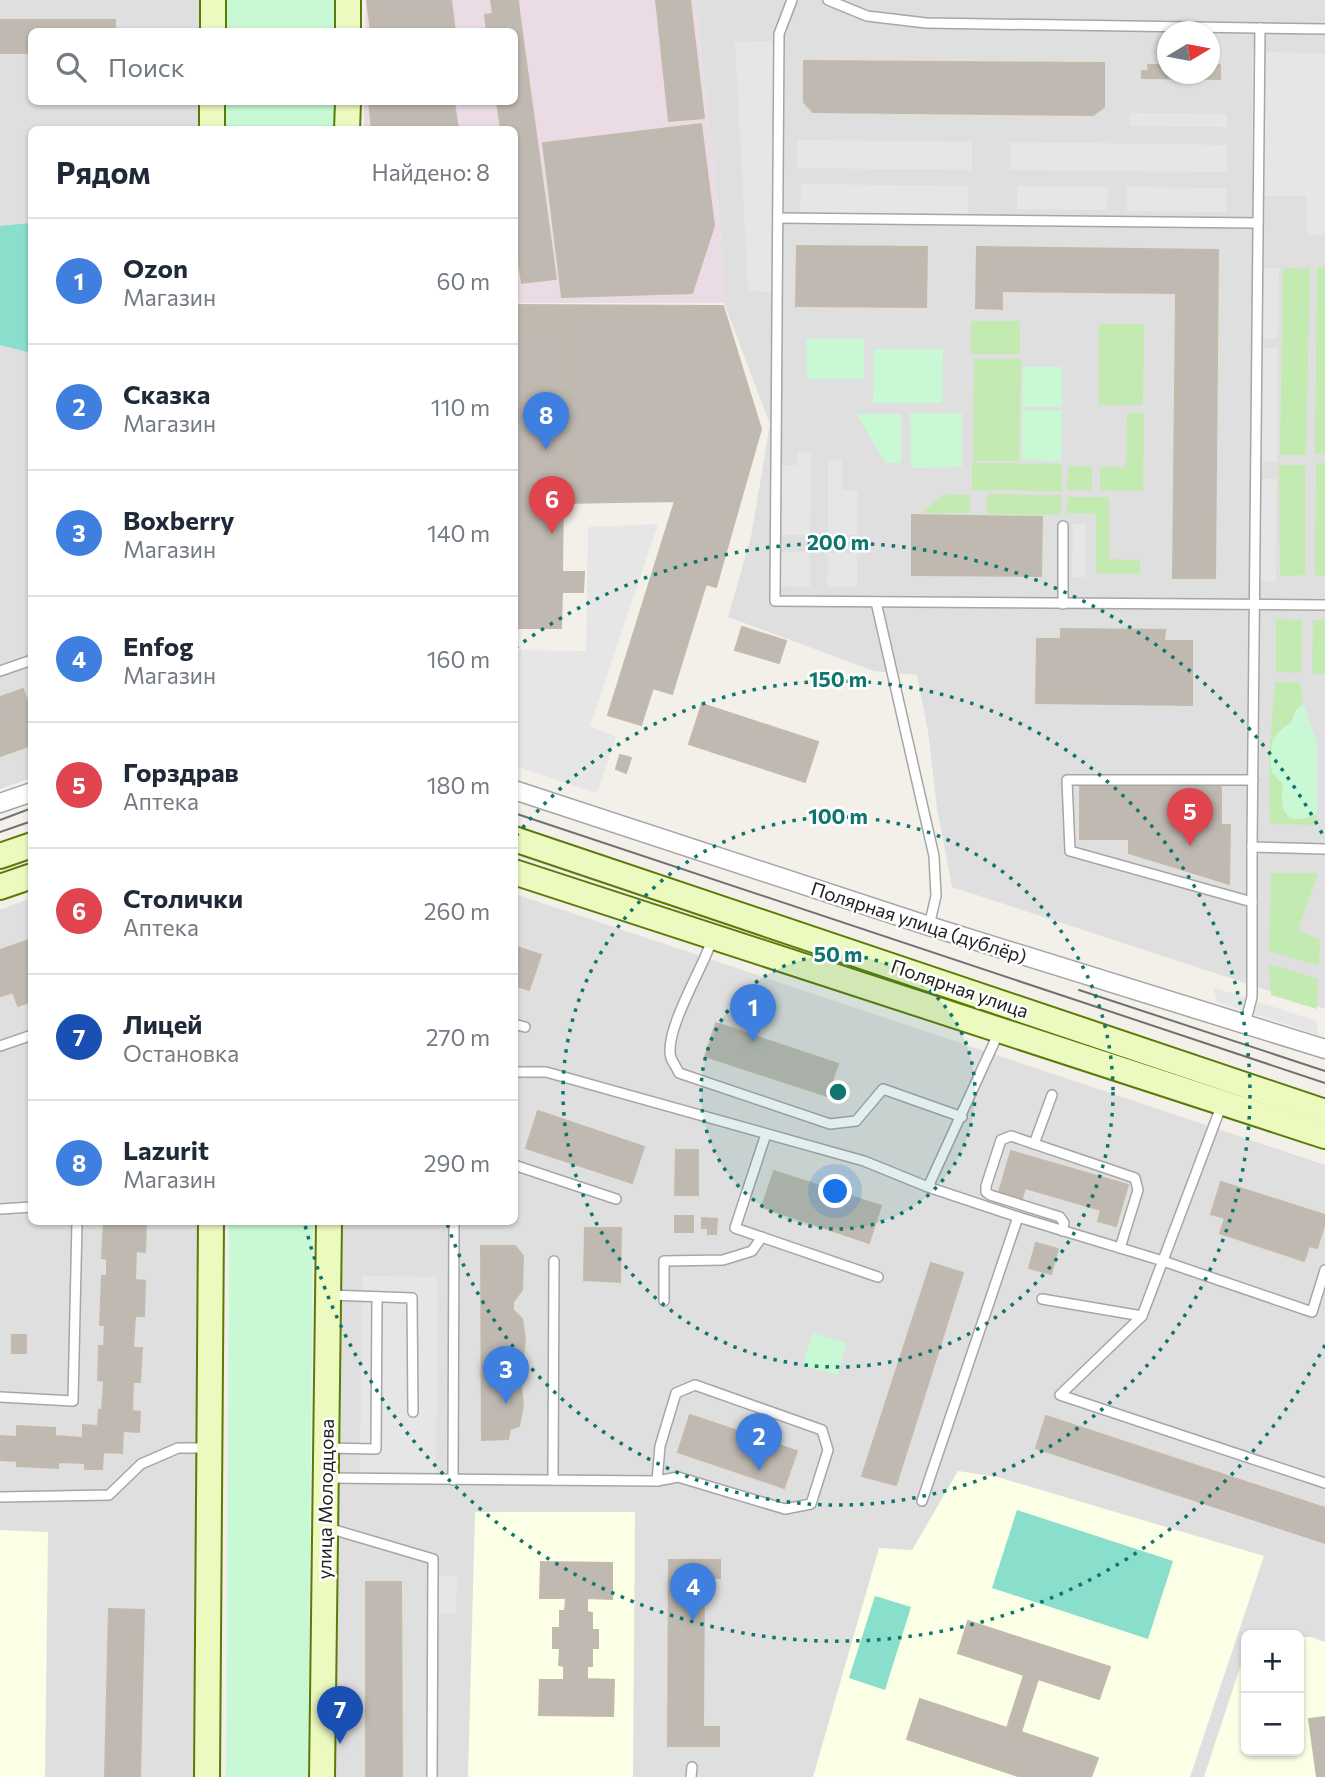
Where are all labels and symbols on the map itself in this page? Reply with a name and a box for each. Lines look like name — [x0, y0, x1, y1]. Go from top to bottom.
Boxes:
north arrow — [1157, 21, 1220, 84]
pin: 8 — [523, 392, 569, 450]
pin: 6 — [529, 476, 575, 534]
text: 200 m — [807, 529, 869, 554]
text: 150 m — [809, 666, 867, 691]
pin: 5 — [1167, 788, 1213, 846]
text: 100 m — [808, 803, 868, 828]
street label: Полярная улица (дублёр) — [808, 876, 1030, 968]
text: 50 m — [814, 941, 862, 966]
street label: Полярная улица — [888, 954, 1032, 1022]
pin: 1 — [730, 984, 776, 1042]
centre of rings — [826, 1080, 850, 1104]
your location — [818, 1174, 852, 1208]
pin: 3 — [483, 1346, 529, 1404]
pin: 2 — [736, 1413, 782, 1471]
street label: улица Молодцова — [312, 1419, 338, 1579]
pin: 4 — [670, 1563, 716, 1621]
pin: 7 — [317, 1686, 363, 1744]

